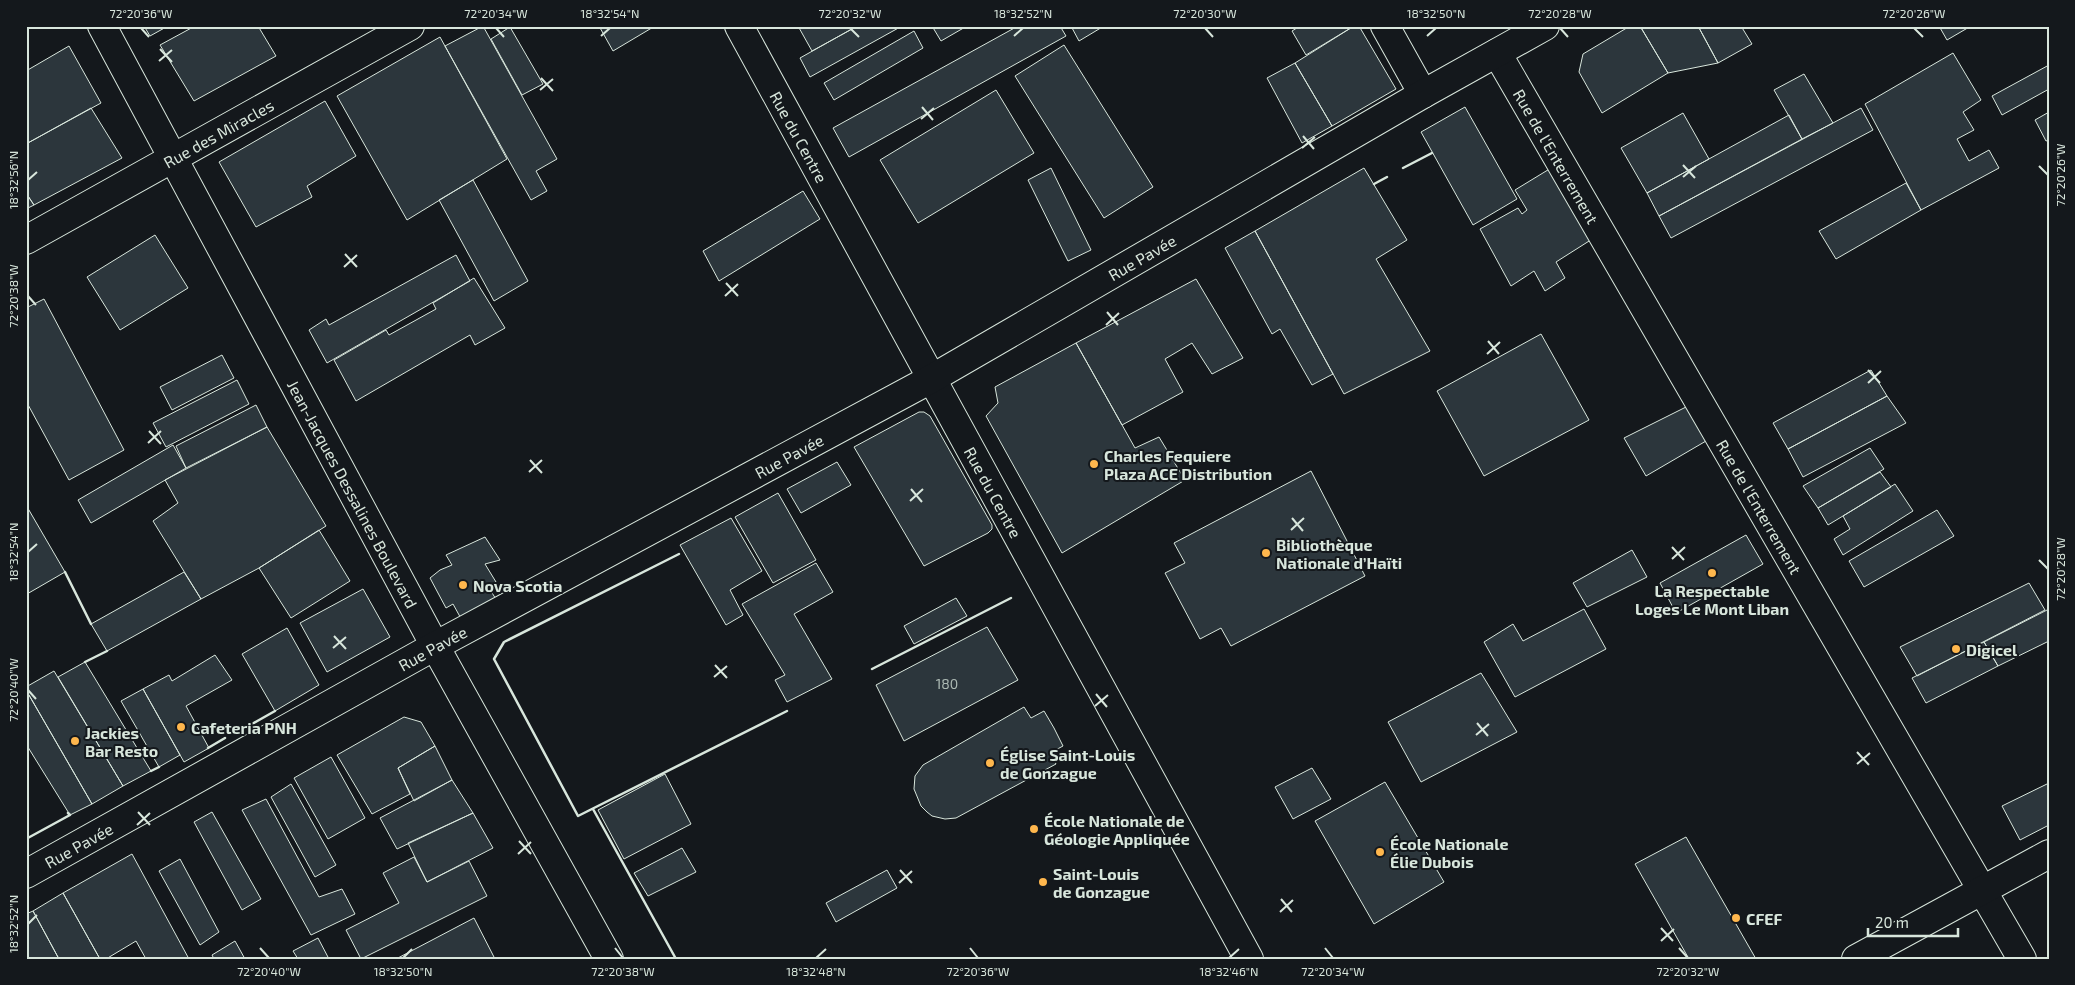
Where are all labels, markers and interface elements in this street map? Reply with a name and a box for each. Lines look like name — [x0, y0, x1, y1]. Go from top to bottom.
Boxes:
text: 72°20'36"W — [110, 6, 172, 20]
text: 72°20'34"W — [464, 6, 528, 20]
text: 18°32'54"N — [581, 6, 639, 20]
text: 72°20'32"W — [819, 6, 881, 20]
text: 18°32'52"N — [994, 6, 1052, 20]
text: 72°20'30"W — [1173, 6, 1237, 20]
text: 18°32'50"N — [1407, 6, 1465, 20]
text: 72°20'28"W — [1528, 6, 1592, 20]
text: 72°20'26"W — [1883, 6, 1945, 20]
street label: Rue de l'Enterrement — [1510, 85, 1603, 227]
street label: Rue du Centre — [767, 88, 832, 185]
street label: Rue des Miracles — [160, 95, 277, 171]
text: 72°20'26"W — [2053, 144, 2067, 206]
text: 18°32'56"N — [6, 151, 20, 209]
street label: Rue Pavée — [1104, 230, 1179, 284]
text: 72°20'38"W — [6, 264, 20, 328]
street label: Jean-Jacques Dessalines Boulevard — [284, 377, 422, 611]
street label: Rue Pavée — [751, 429, 826, 482]
street label: Rue de l'Enterrement — [1713, 436, 1806, 577]
street label: Rue du Centre — [961, 443, 1026, 541]
place label: Charles Fequiere Plaza ACE Distribution — [1104, 446, 1272, 483]
marker: Charles Fequiere Plaza ACE Distribution — [1088, 458, 1100, 470]
text: 18°32'54"N — [6, 523, 20, 581]
place label: Bibliothèque Nationale d’Haïti — [1276, 535, 1402, 572]
text: 72°20'28"W — [2053, 537, 2067, 601]
marker: Bibliothèque Nationale d’Haïti — [1260, 547, 1272, 559]
marker: La Respectable Loges Le Mont Liban — [1706, 567, 1718, 579]
place label: Nova Scotia — [473, 576, 562, 595]
marker: Nova Scotia — [457, 579, 469, 591]
place label: La Respectable Loges Le Mont Liban — [1635, 581, 1789, 618]
street label: Rue Pavée — [395, 621, 470, 674]
place label: Digicel — [1966, 640, 2018, 659]
marker: Digicel — [1950, 643, 1962, 655]
text: 72°20'40"W — [6, 658, 20, 722]
house number: 180 — [936, 675, 958, 692]
place label: Cafeteria PNH — [191, 718, 297, 737]
marker: Cafeteria PNH — [175, 721, 187, 733]
place label: Jackies Bar Resto — [85, 723, 158, 760]
marker: Jackies Bar Resto — [69, 735, 81, 747]
place label: Église Saint-Louis de Gonzague — [1000, 745, 1135, 782]
marker: Église Saint-Louis de Gonzague — [984, 757, 996, 769]
place label: École Nationale de Géologie Appliquée — [1044, 811, 1190, 848]
street label: Rue Pavée — [41, 818, 116, 871]
marker: École Nationale de Géologie Appliquée — [1028, 823, 1040, 835]
place label: École Nationale Élie Dubois — [1390, 834, 1509, 871]
marker: École Nationale Élie Dubois — [1374, 846, 1386, 858]
place label: Saint-Louis de Gonzague — [1053, 864, 1150, 901]
marker: Saint-Louis de Gonzague — [1037, 876, 1049, 888]
text: 18°32'52"N — [6, 895, 20, 953]
scale bar — [1868, 905, 1958, 937]
place label: CFEF — [1746, 909, 1783, 928]
marker: CFEF — [1730, 912, 1742, 924]
text: 20 m — [1875, 913, 1909, 931]
text: 72°20'40"W — [237, 964, 301, 978]
text: 18°32'50"N — [374, 964, 432, 978]
text: 72°20'38"W — [591, 964, 655, 978]
text: 18°32'48"N — [786, 964, 846, 978]
text: 72°20'36"W — [947, 964, 1009, 978]
text: 18°32'46"N — [1199, 964, 1259, 978]
text: 72°20'34"W — [1301, 964, 1365, 978]
text: 72°20'32"W — [1657, 964, 1719, 978]

